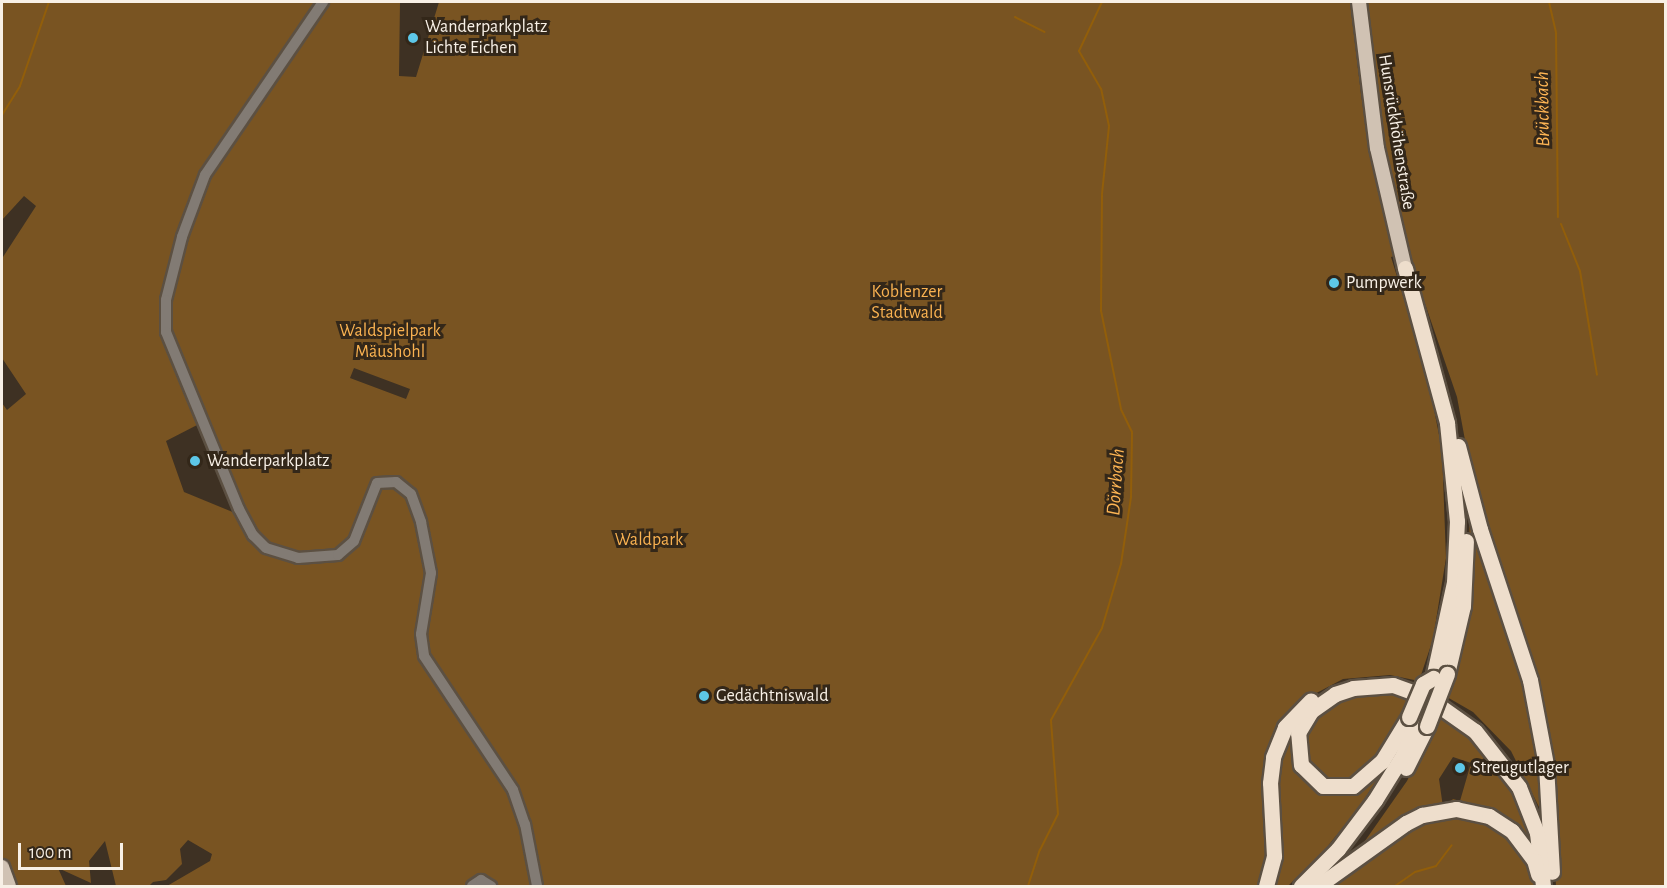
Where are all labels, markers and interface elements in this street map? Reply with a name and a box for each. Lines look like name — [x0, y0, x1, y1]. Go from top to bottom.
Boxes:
place label: Wanderparkplatz Lichte Eichen — [425, 17, 547, 60]
marker: Wanderparkplatz Lichte Eichen — [406, 31, 420, 45]
street label: Hunsrückhöhenstraße — [1373, 53, 1419, 211]
water label: Brückbach — [1530, 71, 1556, 147]
place label: Pumpwerk — [1346, 272, 1422, 294]
marker: Pumpwerk — [1327, 276, 1341, 290]
park label: Koblenzer Stadtwald — [871, 282, 943, 324]
park label: Waldspielpark Mäushohl — [339, 321, 441, 364]
water label: Dörrbach — [1102, 448, 1130, 516]
place label: Wanderparkplatz — [207, 450, 329, 472]
marker: Wanderparkplatz — [188, 454, 202, 468]
park label: Waldpark — [615, 529, 683, 551]
place label: Gedächtniswald — [716, 685, 829, 707]
marker: Gedächtniswald — [697, 689, 711, 703]
place label: Streugutlager — [1472, 757, 1569, 779]
marker: Streugutlager — [1453, 761, 1467, 775]
scale bar — [21, 831, 126, 869]
text: 100 m — [29, 844, 72, 862]

